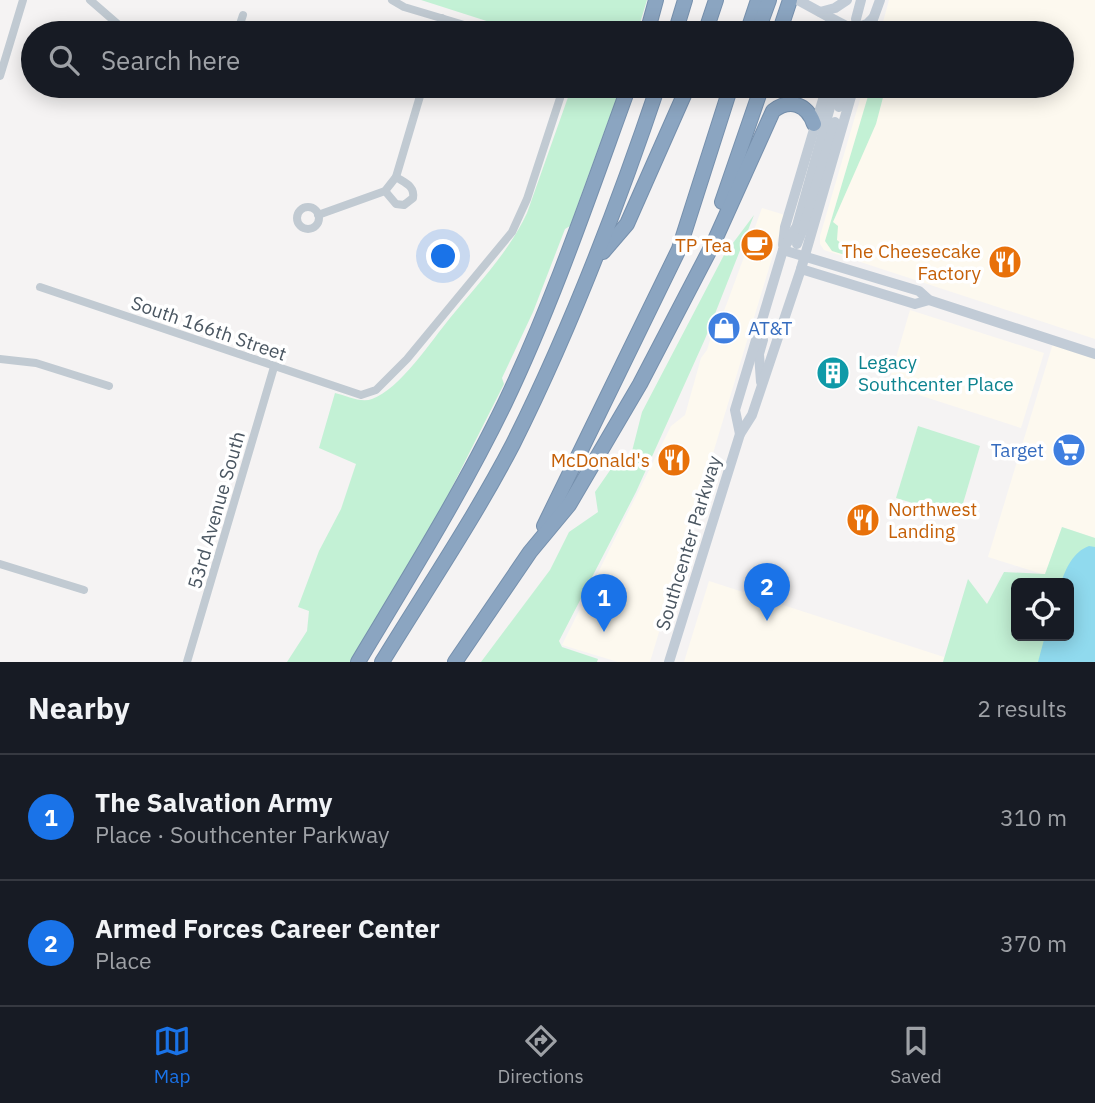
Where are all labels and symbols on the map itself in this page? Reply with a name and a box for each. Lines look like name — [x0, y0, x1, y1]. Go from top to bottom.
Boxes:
cafe icon: TP Tea — [738, 226, 776, 264]
place label: TP Tea — [675, 233, 732, 257]
your location — [426, 239, 460, 273]
place label: The Cheesecake Factory — [841, 239, 982, 285]
restaurant icon: The Cheesecake Factory — [986, 243, 1024, 281]
street label: South 166th Street — [128, 290, 290, 366]
shop icon: AT&T — [705, 309, 743, 347]
place label: AT&T — [748, 316, 793, 340]
place label: Legacy Southcenter Place — [858, 350, 1014, 396]
building icon: Legacy Southcenter Place — [814, 354, 852, 392]
street label: 53rd Avenue South — [182, 428, 250, 592]
supermarket icon: Target — [1050, 431, 1088, 469]
place label: Target — [991, 438, 1044, 462]
restaurant icon: McDonald's — [655, 441, 693, 479]
place label: McDonald's — [551, 448, 650, 472]
street label: Southcenter Parkway — [650, 452, 726, 633]
place label: Northwest Landing — [888, 497, 977, 543]
restaurant icon: Northwest Landing — [844, 501, 882, 539]
pin: 2 — [744, 563, 790, 621]
pin: 1 — [581, 574, 627, 632]

